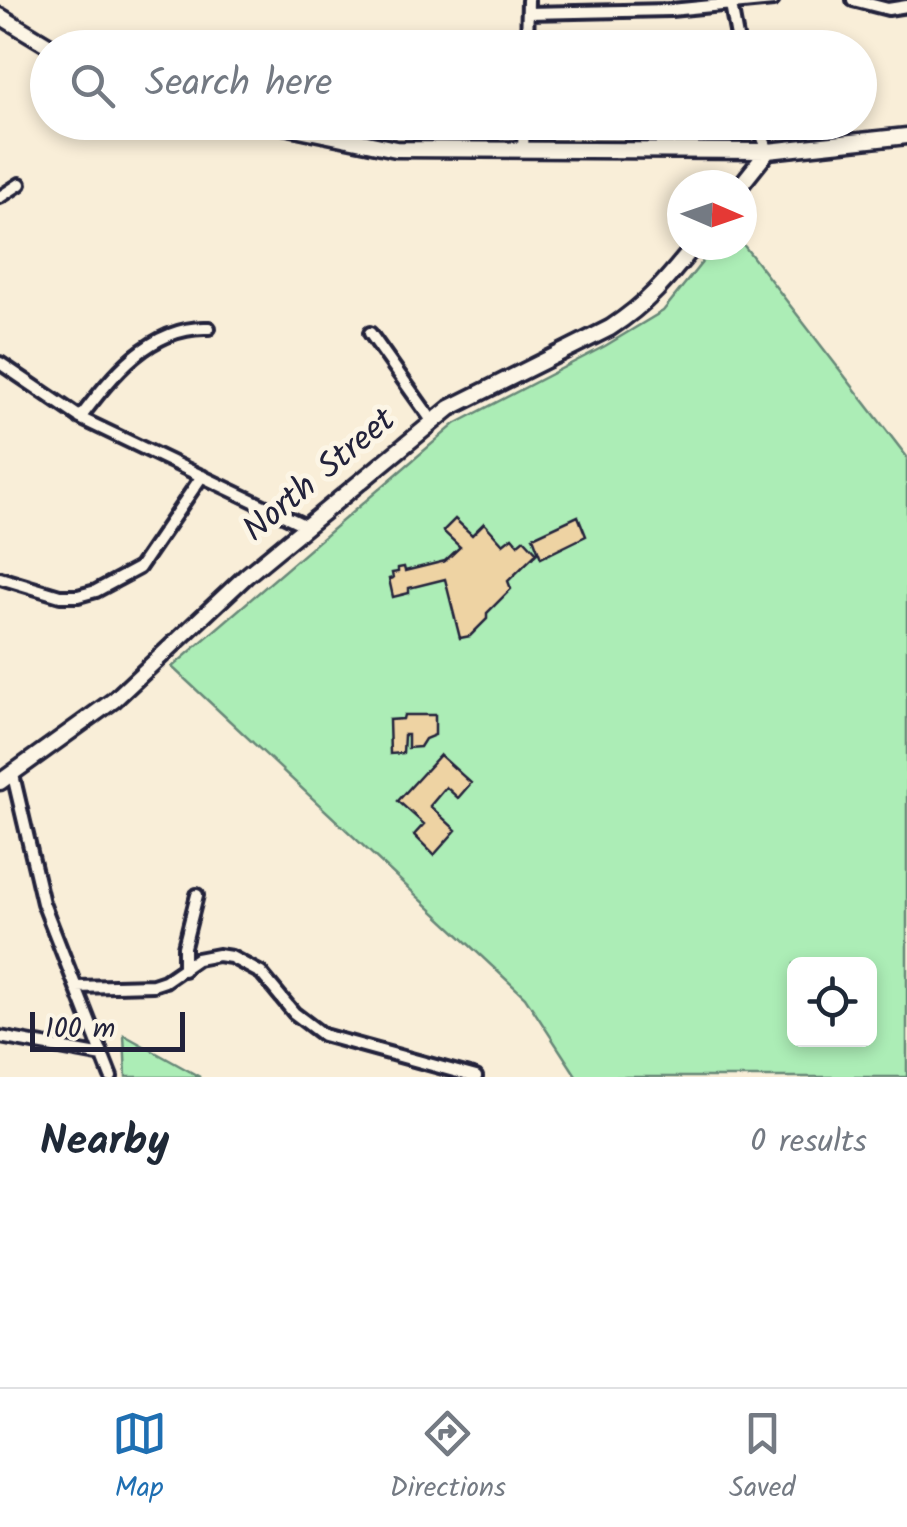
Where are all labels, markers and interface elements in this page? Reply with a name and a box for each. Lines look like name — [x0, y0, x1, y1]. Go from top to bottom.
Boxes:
search box — [30, 30, 877, 140]
text: Search here — [145, 55, 332, 115]
icon: search — [65, 58, 120, 113]
north arrow — [667, 170, 757, 260]
street label: North Street — [231, 394, 410, 557]
map controls — [787, 957, 877, 1047]
button: locate — [787, 957, 877, 1047]
scale bar — [30, 1007, 185, 1052]
text: 100 m — [45, 1007, 115, 1052]
text: Nearby — [40, 1109, 169, 1176]
text: 0 results — [750, 1117, 867, 1168]
tab: Map — [112, 1406, 167, 1511]
tab: Directions — [390, 1406, 506, 1511]
tab: Saved — [729, 1406, 795, 1511]

